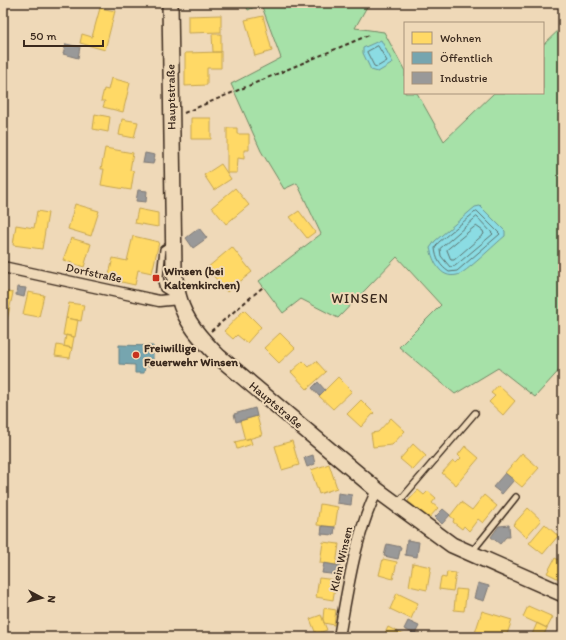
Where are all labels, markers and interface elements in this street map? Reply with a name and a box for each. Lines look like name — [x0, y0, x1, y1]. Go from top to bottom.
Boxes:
scale bar — [24, 22, 103, 48]
legend — [404, 22, 544, 94]
text: 50 m — [30, 29, 56, 43]
text: Wohnen — [440, 31, 482, 45]
text: Öffentlich — [440, 51, 493, 65]
street label: Hauptstraße — [163, 64, 179, 130]
text: Industrie — [440, 71, 488, 85]
street label: Dorfstraße — [65, 260, 123, 286]
place label: Winsen (bei Kaltenkirchen) — [164, 264, 240, 293]
marker: Winsen (bei Kaltenkirchen) — [151, 273, 161, 283]
district label: WINSEN — [331, 290, 389, 307]
place label: Freiwillige Feuerwehr Winsen — [144, 341, 238, 369]
marker: Freiwillige Feuerwehr Winsen — [131, 350, 141, 360]
street label: Hauptstraße — [246, 379, 306, 432]
street label: Klein Winsen — [327, 524, 355, 593]
north arrow — [22, 578, 62, 618]
text: N — [45, 595, 58, 604]

